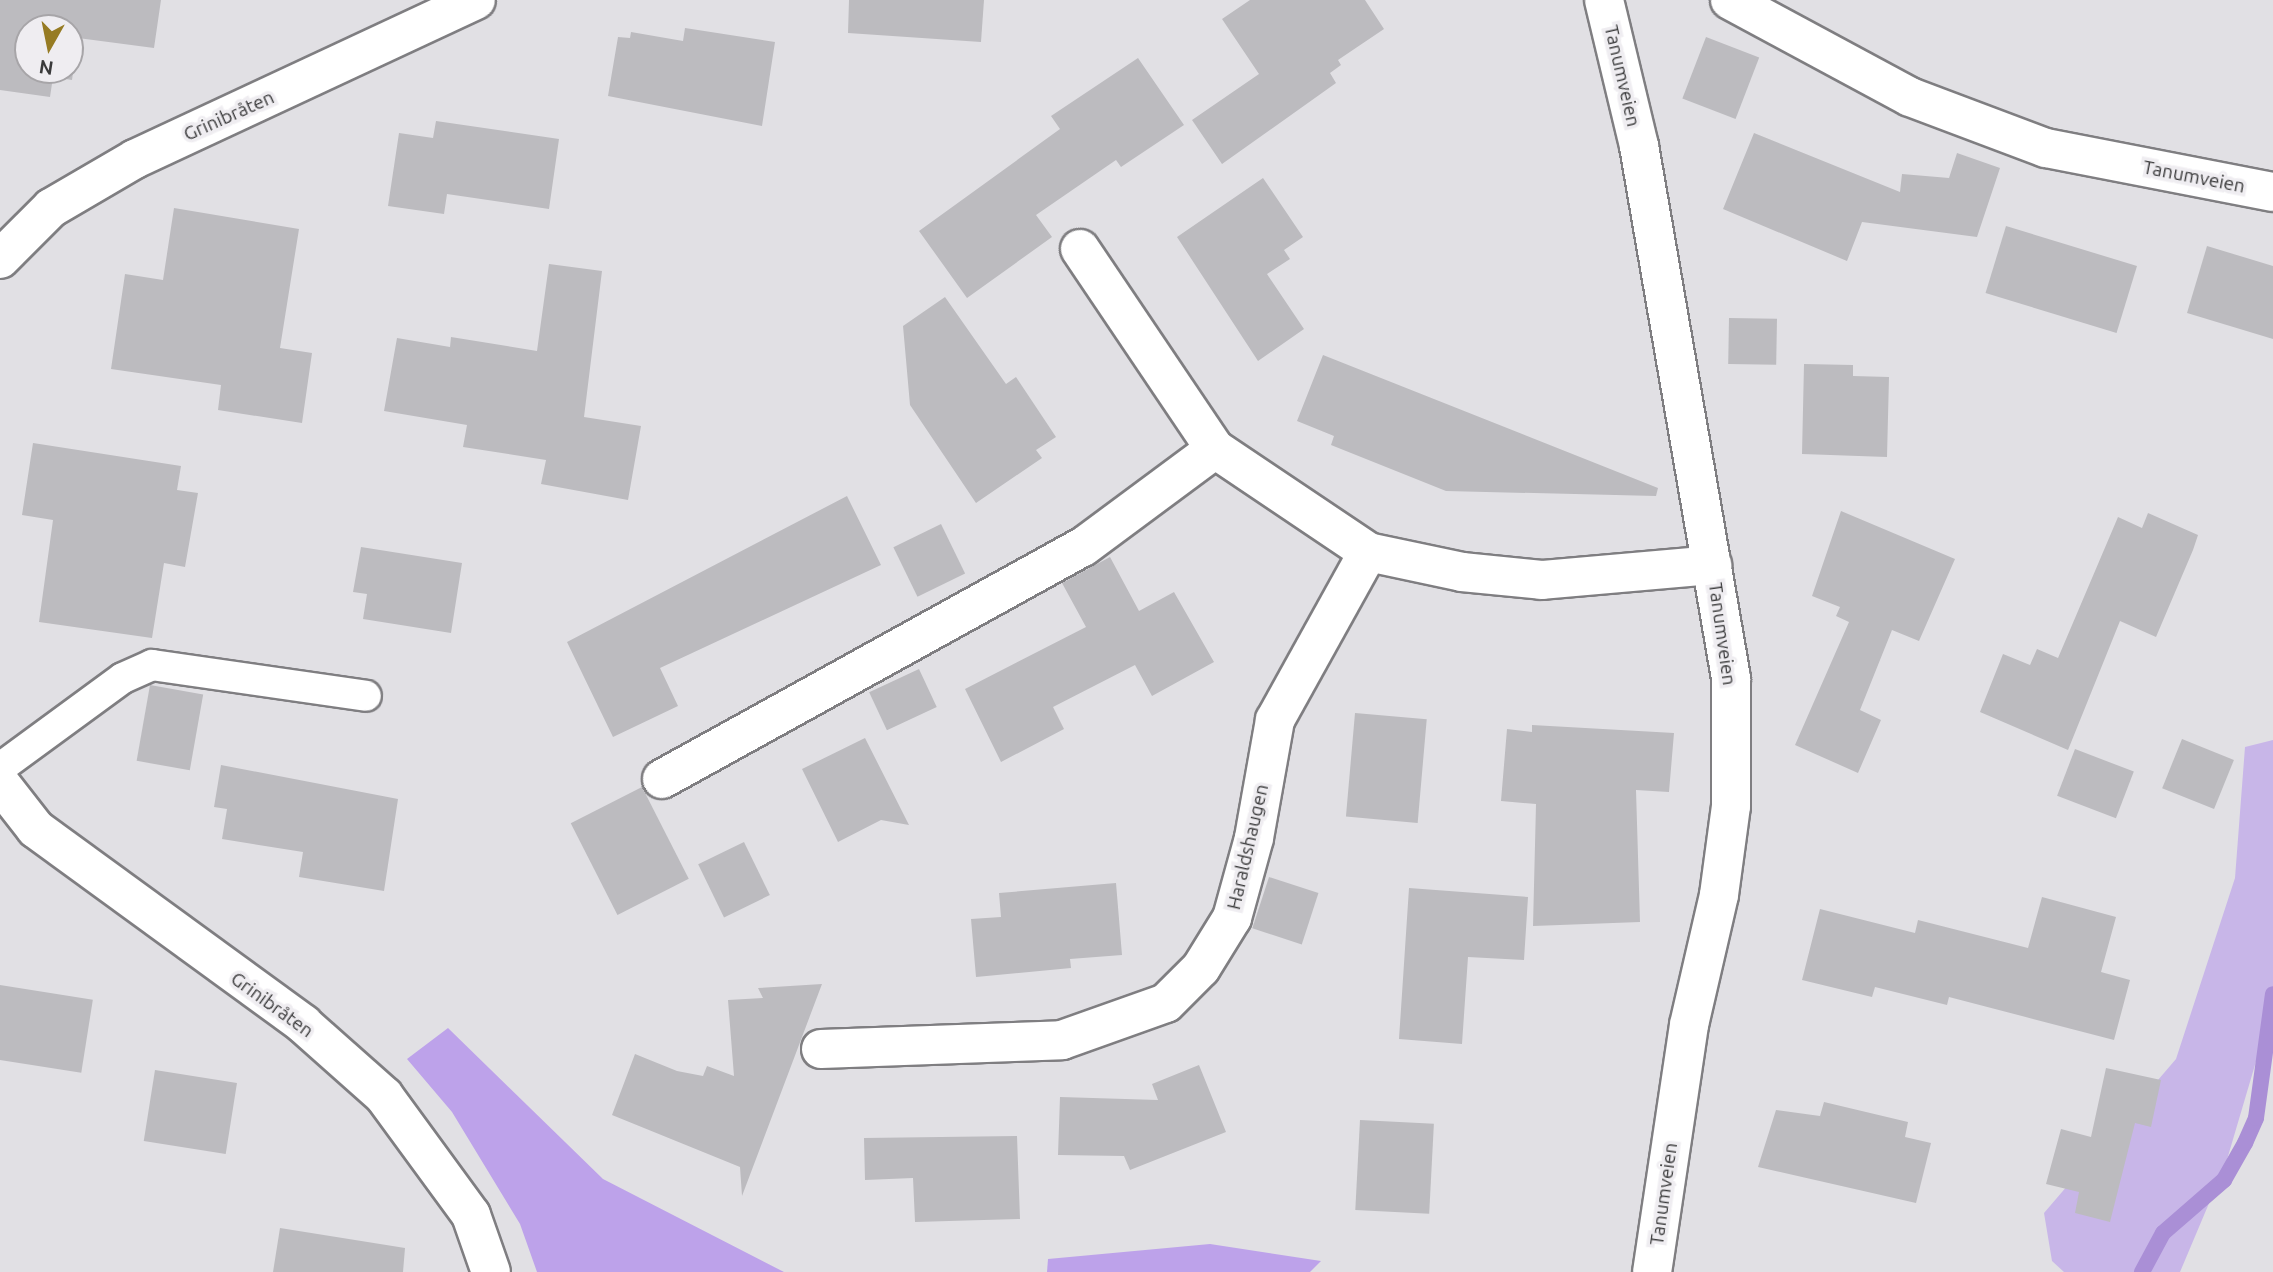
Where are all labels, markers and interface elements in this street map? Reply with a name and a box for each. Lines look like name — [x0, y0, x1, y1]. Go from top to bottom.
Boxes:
north arrow — [14, 14, 84, 84]
street label: Tanumveien — [1599, 23, 1645, 129]
text: N — [37, 56, 55, 80]
street label: Grinibråten — [180, 86, 278, 146]
street label: Tanumveien — [2141, 156, 2247, 198]
street label: Tanumveien — [1704, 581, 1740, 687]
street label: Haraldshaugen — [1222, 782, 1274, 912]
street label: Grinibråten — [226, 967, 318, 1043]
street label: Tanumveien — [1646, 1141, 1682, 1247]

